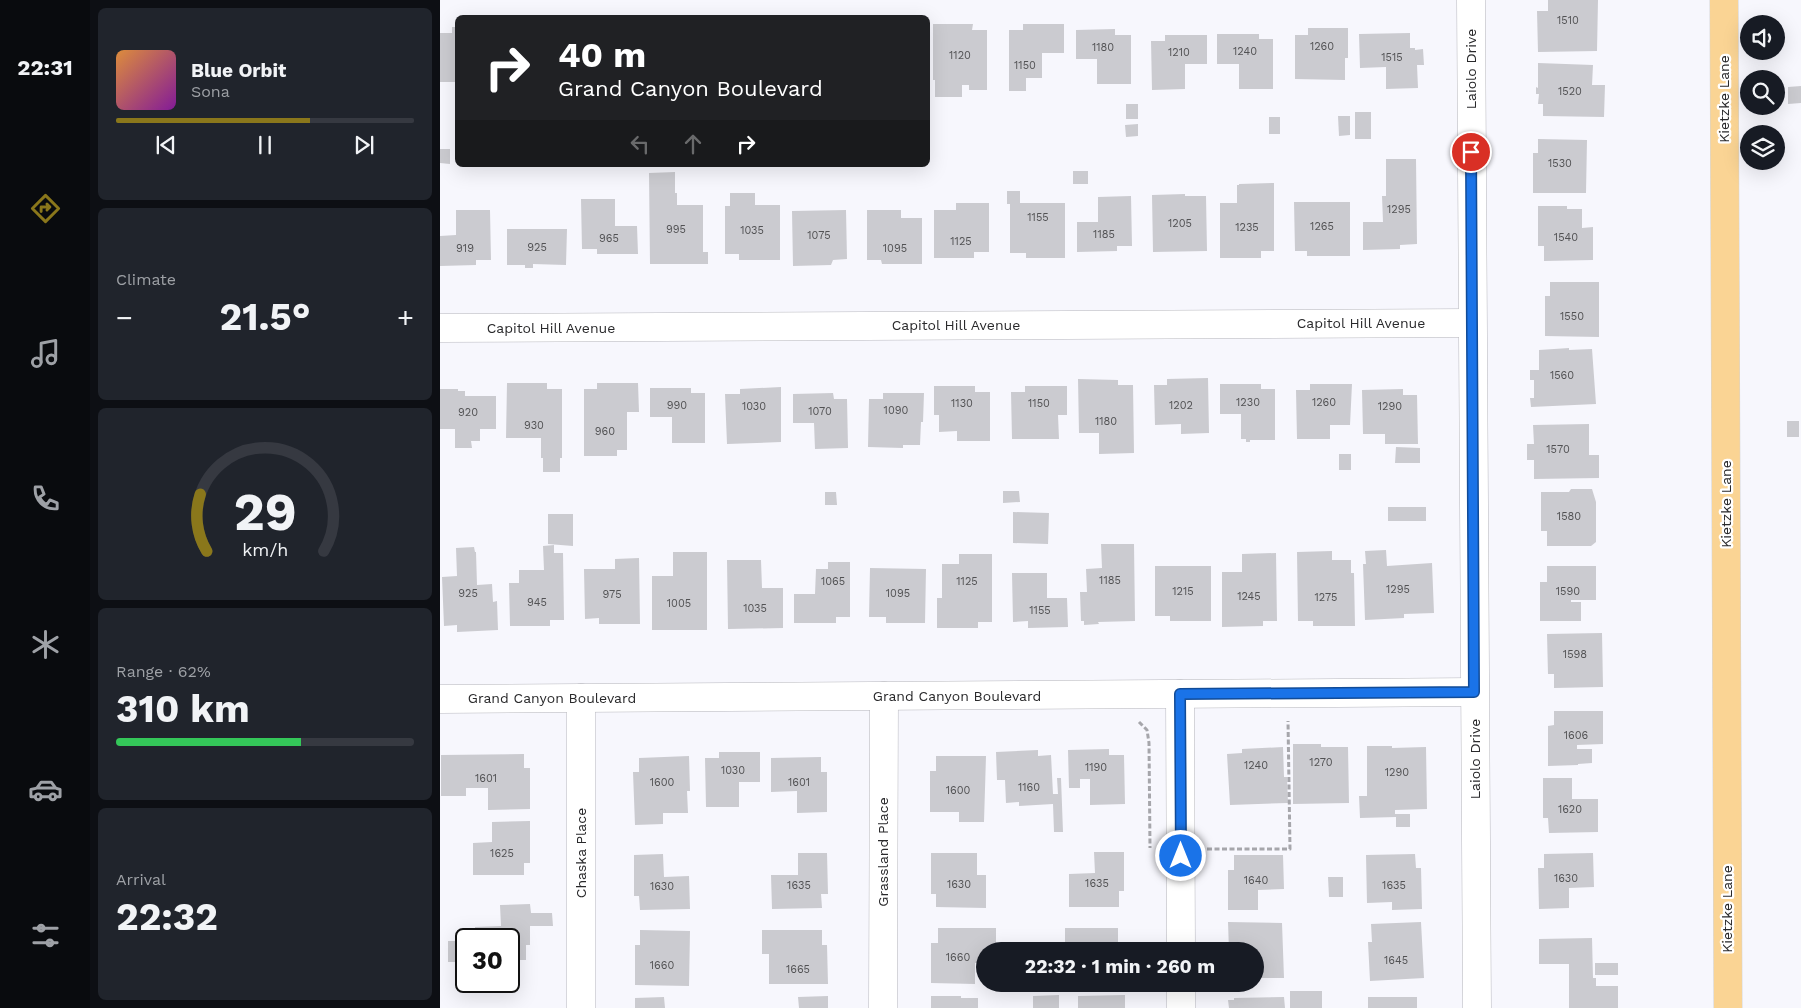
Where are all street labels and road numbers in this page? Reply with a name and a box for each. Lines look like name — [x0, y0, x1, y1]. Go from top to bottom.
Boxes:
street label: Laiolo Drive — [1463, 29, 1479, 109]
street label: Kietzke Lane — [1716, 55, 1732, 143]
street label: Capitol Hill Avenue — [1297, 315, 1425, 331]
street label: Capitol Hill Avenue — [892, 317, 1020, 333]
street label: Capitol Hill Avenue — [487, 320, 615, 336]
street label: Kietzke Lane — [1718, 460, 1734, 548]
street label: Grand Canyon Boulevard — [873, 688, 1041, 704]
street label: Grand Canyon Boulevard — [468, 690, 636, 706]
street label: Laiolo Drive — [1467, 719, 1483, 799]
street label: Grassland Place — [875, 797, 891, 907]
street label: Chaska Place — [573, 808, 589, 898]
street label: Kietzke Lane — [1719, 865, 1735, 953]

